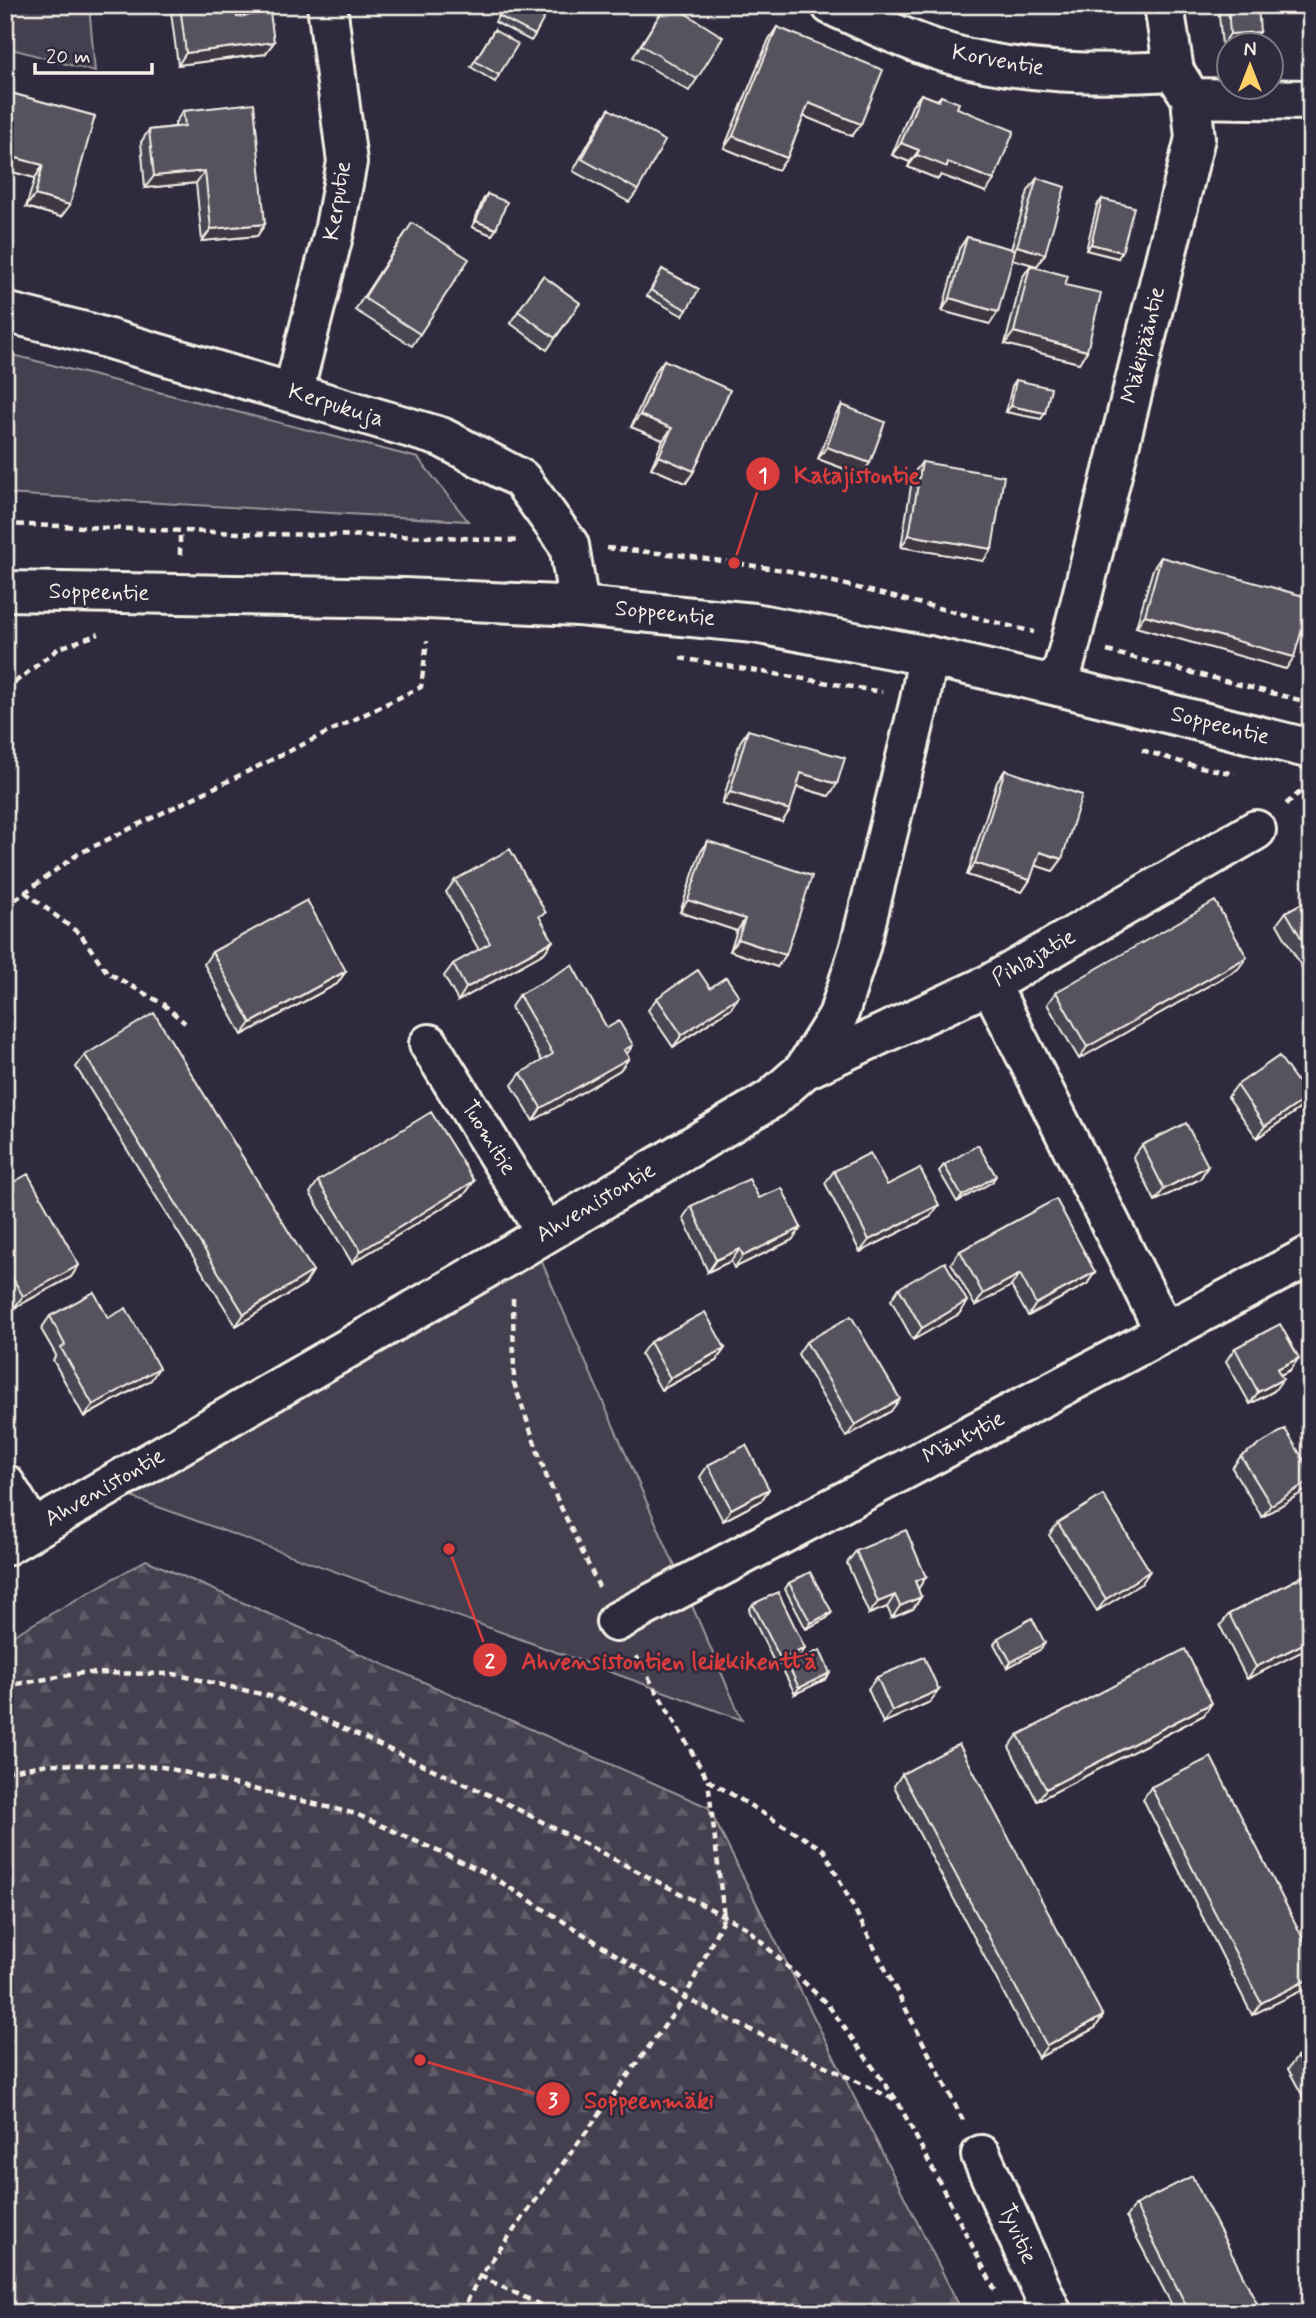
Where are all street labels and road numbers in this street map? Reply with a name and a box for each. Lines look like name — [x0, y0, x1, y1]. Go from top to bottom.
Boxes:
street label: Korventie — [949, 38, 1047, 84]
street label: Kerputie — [317, 159, 359, 243]
street label: Mäkipääntie — [1115, 283, 1173, 407]
street label: Kerpukuja — [284, 377, 388, 435]
street label: Soppeentie — [48, 577, 150, 609]
street label: Soppeentie — [613, 594, 717, 634]
street label: Soppeentie — [1168, 699, 1272, 753]
street label: Pihlajatie — [987, 922, 1081, 994]
street label: Tuomitie — [453, 1095, 523, 1181]
street label: Ahvenistontie — [531, 1156, 661, 1250]
street label: Mäntytie — [918, 1404, 1010, 1472]
street label: Ahvenistontie — [39, 1441, 171, 1535]
street label: Tyvitie — [991, 2199, 1043, 2269]

